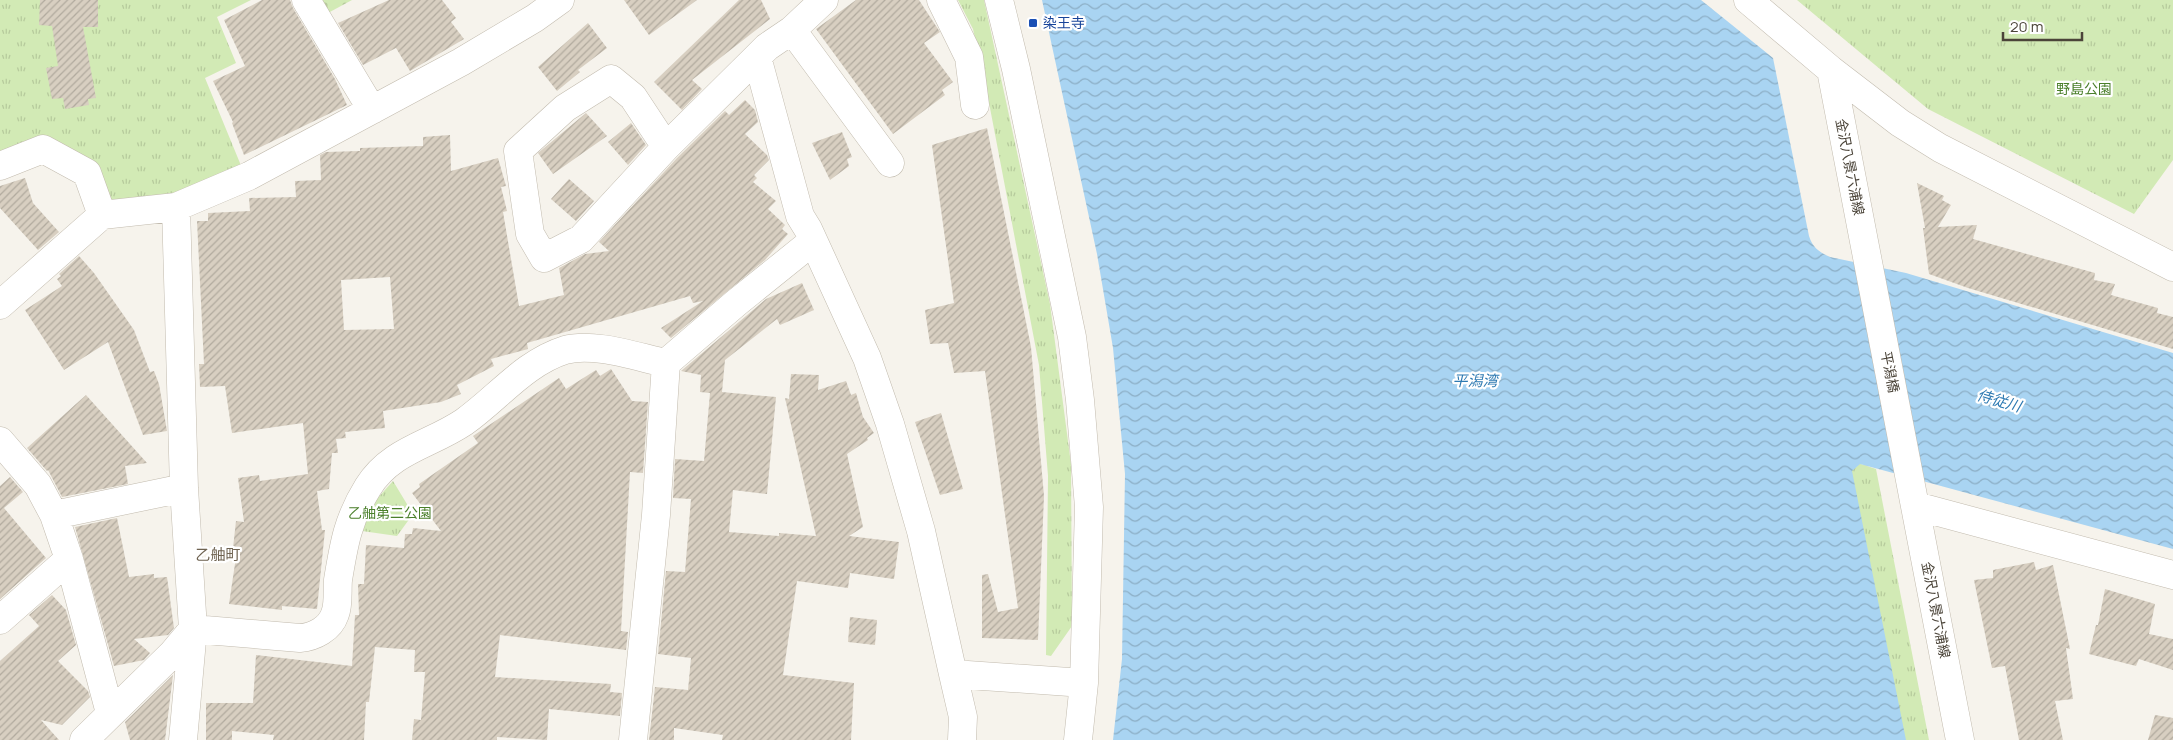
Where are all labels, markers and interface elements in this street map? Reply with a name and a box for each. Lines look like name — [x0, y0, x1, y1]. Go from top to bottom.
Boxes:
scale bar — [2003, 10, 2082, 42]
place label: 染王寺 — [1043, 13, 1085, 32]
text: 20 m — [2010, 16, 2043, 37]
marker: 染王寺 — [1027, 17, 1039, 29]
park label: 野島公園 — [2056, 79, 2112, 98]
street label: 金沢八景六浦線 — [1832, 117, 1869, 217]
street label: 平潟橋 — [1877, 349, 1904, 394]
water label: 平潟湾 — [1452, 370, 1500, 391]
water label: 侍従川 — [1975, 384, 2026, 417]
park label: 乙舳第二公園 — [348, 503, 432, 522]
district label: 乙舳町 — [195, 544, 241, 565]
street label: 金沢八景六浦線 — [1918, 560, 1955, 660]

